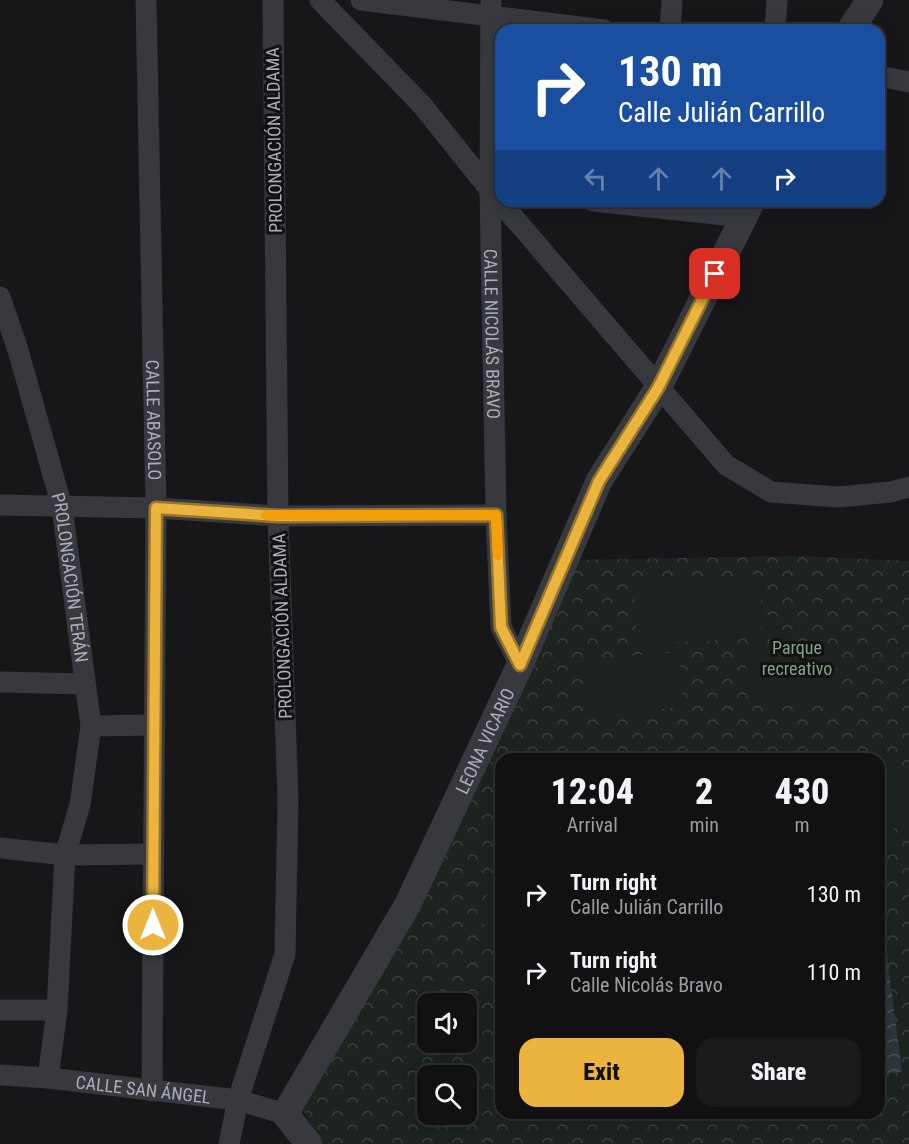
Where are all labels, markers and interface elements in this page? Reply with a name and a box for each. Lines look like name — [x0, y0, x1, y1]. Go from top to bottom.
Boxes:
street label: PROLONGACIÓN ALDAMA — [262, 46, 286, 233]
text: 130 m — [618, 47, 723, 96]
icon: right — [519, 48, 597, 126]
text: Calle Julián Carrillo — [618, 97, 825, 129]
icon: left — [579, 162, 612, 195]
icon: ahead — [642, 162, 675, 195]
icon: ahead — [705, 162, 738, 195]
icon: right — [768, 162, 801, 195]
pin — [689, 248, 740, 299]
street label: CALLE NICOLÁS BRAVO — [481, 249, 505, 419]
icon: arrive — [698, 257, 731, 290]
street label: CALLE ABASOLO — [143, 360, 166, 480]
street label: PROLONGACIÓN TERÁN — [48, 490, 93, 664]
street label: PROLONGACIÓN ALDAMA — [268, 532, 296, 719]
park label: Parque recreativo — [762, 637, 832, 679]
street label: LEONA VICARIO — [451, 685, 518, 797]
text: 12:04 — [551, 771, 634, 813]
text: 2 — [695, 771, 713, 813]
text: 430 — [774, 771, 829, 813]
text: Arrival — [567, 813, 618, 837]
text: min — [690, 813, 719, 837]
text: m — [794, 813, 809, 837]
text: Turn right — [570, 870, 657, 895]
icon: right — [519, 878, 552, 911]
text: 130 m — [807, 882, 861, 907]
position arrow — [121, 893, 185, 957]
text: Calle Julián Carrillo — [570, 895, 723, 919]
text: Turn right — [570, 948, 657, 973]
icon: right — [519, 956, 552, 989]
text: 110 m — [807, 960, 861, 985]
text: Calle Nicolás Bravo — [570, 973, 723, 997]
map controls — [417, 993, 477, 1125]
button: sound — [417, 993, 477, 1053]
button: Exit — [519, 1038, 684, 1107]
button: Share — [696, 1038, 861, 1107]
button: search — [417, 1065, 477, 1125]
street label: CALLE SAN ÁNGEL — [75, 1071, 212, 1107]

